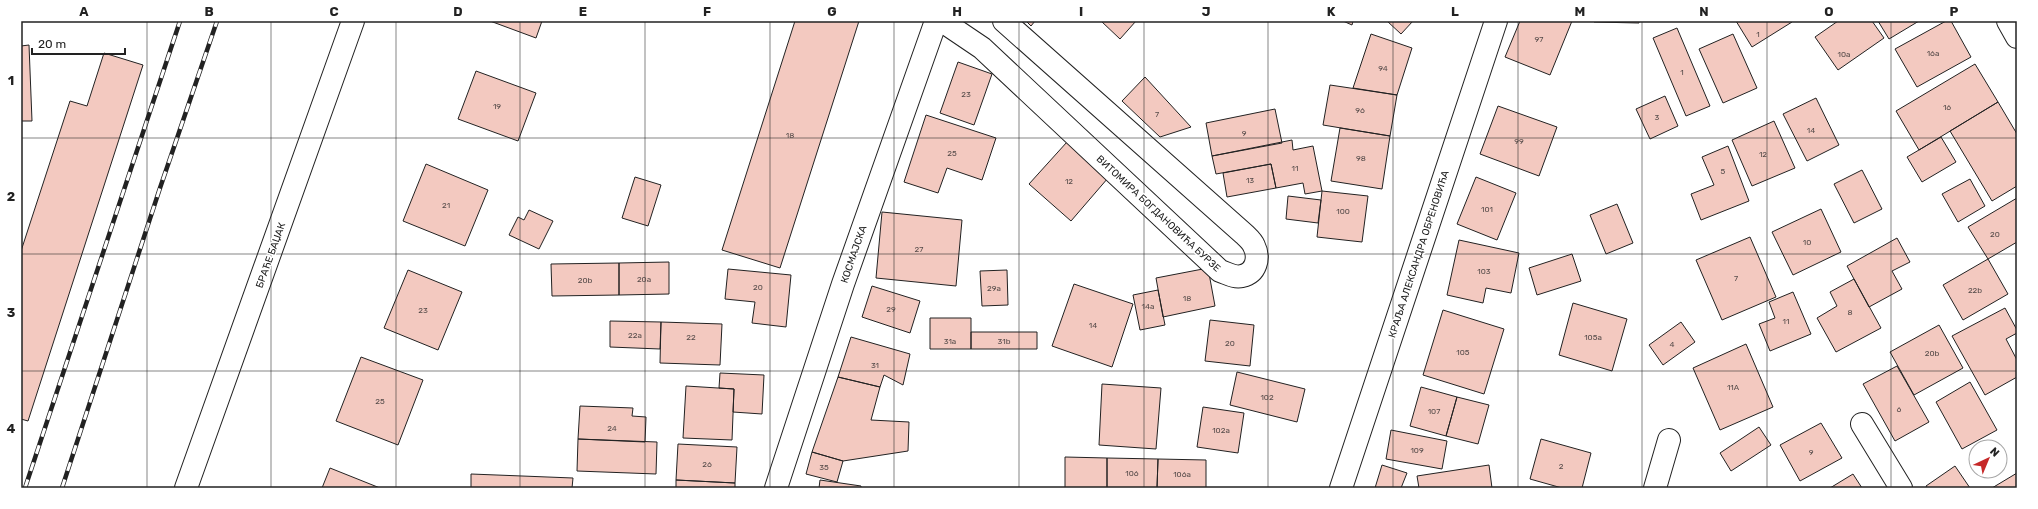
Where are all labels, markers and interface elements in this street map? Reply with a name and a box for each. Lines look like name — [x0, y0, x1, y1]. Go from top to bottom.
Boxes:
text: A — [79, 4, 89, 19]
text: B — [204, 4, 214, 19]
text: C — [329, 4, 339, 19]
text: D — [453, 4, 463, 19]
text: E — [579, 4, 587, 19]
text: F — [703, 4, 711, 19]
text: G — [827, 4, 837, 19]
text: H — [952, 4, 962, 19]
text: I — [1079, 4, 1083, 19]
text: J — [1202, 4, 1210, 19]
text: K — [1327, 4, 1336, 19]
text: L — [1451, 4, 1459, 19]
text: M — [1575, 4, 1585, 19]
text: N — [1699, 4, 1709, 19]
text: O — [1824, 4, 1834, 19]
text: P — [1950, 4, 1959, 19]
scale bar — [32, 30, 125, 56]
house number: 1 — [1756, 30, 1760, 39]
house number: 97 — [1535, 35, 1543, 44]
text: 20 m — [38, 37, 66, 51]
house number: 16a — [1927, 49, 1939, 58]
house number: 10a — [1838, 50, 1850, 59]
house number: 94 — [1378, 64, 1388, 73]
house number: 1 — [1680, 68, 1684, 77]
text: 1 — [8, 73, 14, 88]
house number: 23 — [961, 90, 971, 99]
house number: 19 — [493, 102, 501, 111]
house number: 16 — [1943, 103, 1951, 112]
house number: 96 — [1355, 106, 1365, 115]
house number: 7 — [1155, 110, 1159, 119]
house number: 3 — [1655, 113, 1660, 122]
house number: 14 — [1807, 126, 1815, 135]
house number: 9 — [1242, 129, 1247, 138]
house number: 18 — [786, 131, 794, 140]
house number: 99 — [1514, 137, 1524, 146]
house number: 25 — [947, 149, 957, 158]
house number: 12 — [1759, 150, 1767, 159]
street label: ВИТОМИРА БОГДАНОВИЋА БУРЗЕ — [1094, 153, 1223, 274]
house number: 98 — [1356, 154, 1366, 163]
house number: 11 — [1292, 164, 1298, 173]
house number: 5 — [1721, 167, 1726, 176]
street label: КРАЉА АЛЕКСАНДРА ОБРЕНОВИЋА — [1386, 169, 1452, 339]
house number: 13 — [1246, 176, 1254, 185]
house number: 12 — [1065, 177, 1073, 186]
text: 2 — [7, 189, 15, 204]
house number: 21 — [442, 201, 450, 210]
house number: 101 — [1481, 205, 1493, 214]
house number: 100 — [1336, 207, 1350, 216]
street label: БРАЋЕ БАЏАК — [254, 220, 289, 290]
street label: КОСМАЈСКА — [838, 224, 870, 285]
house number: 20 — [1990, 230, 2000, 239]
house number: 10 — [1803, 238, 1811, 247]
house number: 27 — [915, 245, 923, 254]
house number: 103 — [1477, 267, 1491, 276]
house number: 7 — [1734, 274, 1738, 283]
house number: 20a — [637, 275, 651, 284]
house number: 20b — [578, 276, 593, 285]
house number: 20 — [753, 283, 763, 292]
house number: 29a — [987, 284, 1001, 293]
house number: 22b — [1968, 286, 1982, 295]
house number: 18 — [1183, 294, 1191, 303]
house number: 14a — [1142, 302, 1154, 311]
text: 3 — [7, 305, 16, 320]
house number: 29 — [886, 305, 896, 314]
house number: 23 — [418, 306, 428, 315]
house number: 8 — [1847, 308, 1853, 317]
house number: 11 — [1783, 317, 1789, 326]
house number: 14 — [1089, 321, 1097, 330]
house number: 22a — [628, 331, 642, 340]
house number: 22 — [686, 333, 696, 342]
house number: 105a — [1584, 333, 1602, 342]
house number: 31a — [944, 337, 956, 346]
house number: 31b — [998, 337, 1011, 346]
house number: 20 — [1225, 339, 1235, 348]
house number: 4 — [1670, 340, 1675, 349]
house number: 105 — [1456, 348, 1470, 357]
house number: 20b — [1925, 349, 1940, 358]
house number: 31 — [871, 361, 879, 370]
house number: 11A — [1727, 383, 1740, 392]
house number: 102 — [1260, 393, 1274, 402]
house number: 25 — [375, 397, 385, 406]
house number: 6 — [1897, 405, 1902, 414]
house number: 107 — [1428, 407, 1440, 416]
text: 4 — [7, 421, 16, 436]
house number: 24 — [607, 424, 617, 433]
house number: 102a — [1212, 426, 1230, 435]
north arrow — [1968, 439, 2008, 479]
text: N — [1987, 445, 2002, 460]
house number: 109 — [1410, 446, 1424, 455]
house number: 9 — [1809, 448, 1814, 457]
house number: 26 — [702, 460, 712, 469]
house number: 2 — [1559, 462, 1564, 471]
house number: 35 — [819, 463, 829, 472]
house number: 106 — [1125, 469, 1139, 478]
house number: 106a — [1173, 470, 1191, 479]

